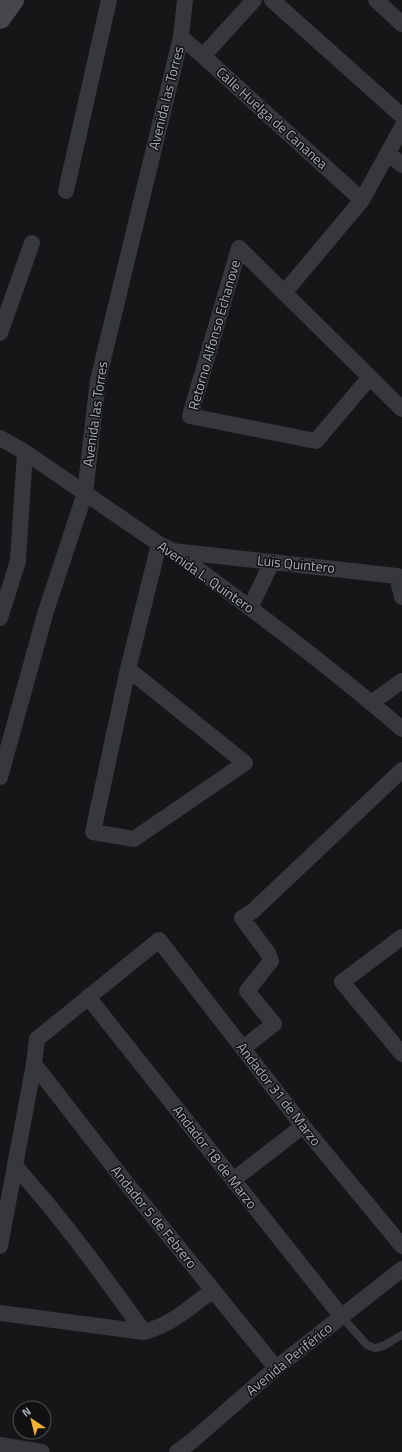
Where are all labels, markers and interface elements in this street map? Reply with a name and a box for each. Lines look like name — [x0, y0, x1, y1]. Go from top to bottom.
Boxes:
street label: Avenida las Torres — [142, 44, 189, 152]
street label: Calle Huelga de Cananea — [212, 62, 333, 174]
street label: Retorno Alfonso Echanove — [182, 257, 245, 412]
street label: Avenida las Torres — [77, 360, 112, 468]
street label: Avenida L. Quintero — [154, 535, 259, 618]
street label: Luis Quintero — [256, 549, 336, 578]
street label: Andador 31 de Marzo — [232, 1037, 327, 1150]
street label: Andador 18 de Marzo — [168, 1100, 263, 1213]
street label: Andador 5 de Febrero — [106, 1161, 202, 1273]
street label: Avenida Periférico — [241, 1317, 336, 1400]
north arrow — [12, 1400, 52, 1440]
text: N — [19, 1403, 34, 1421]

